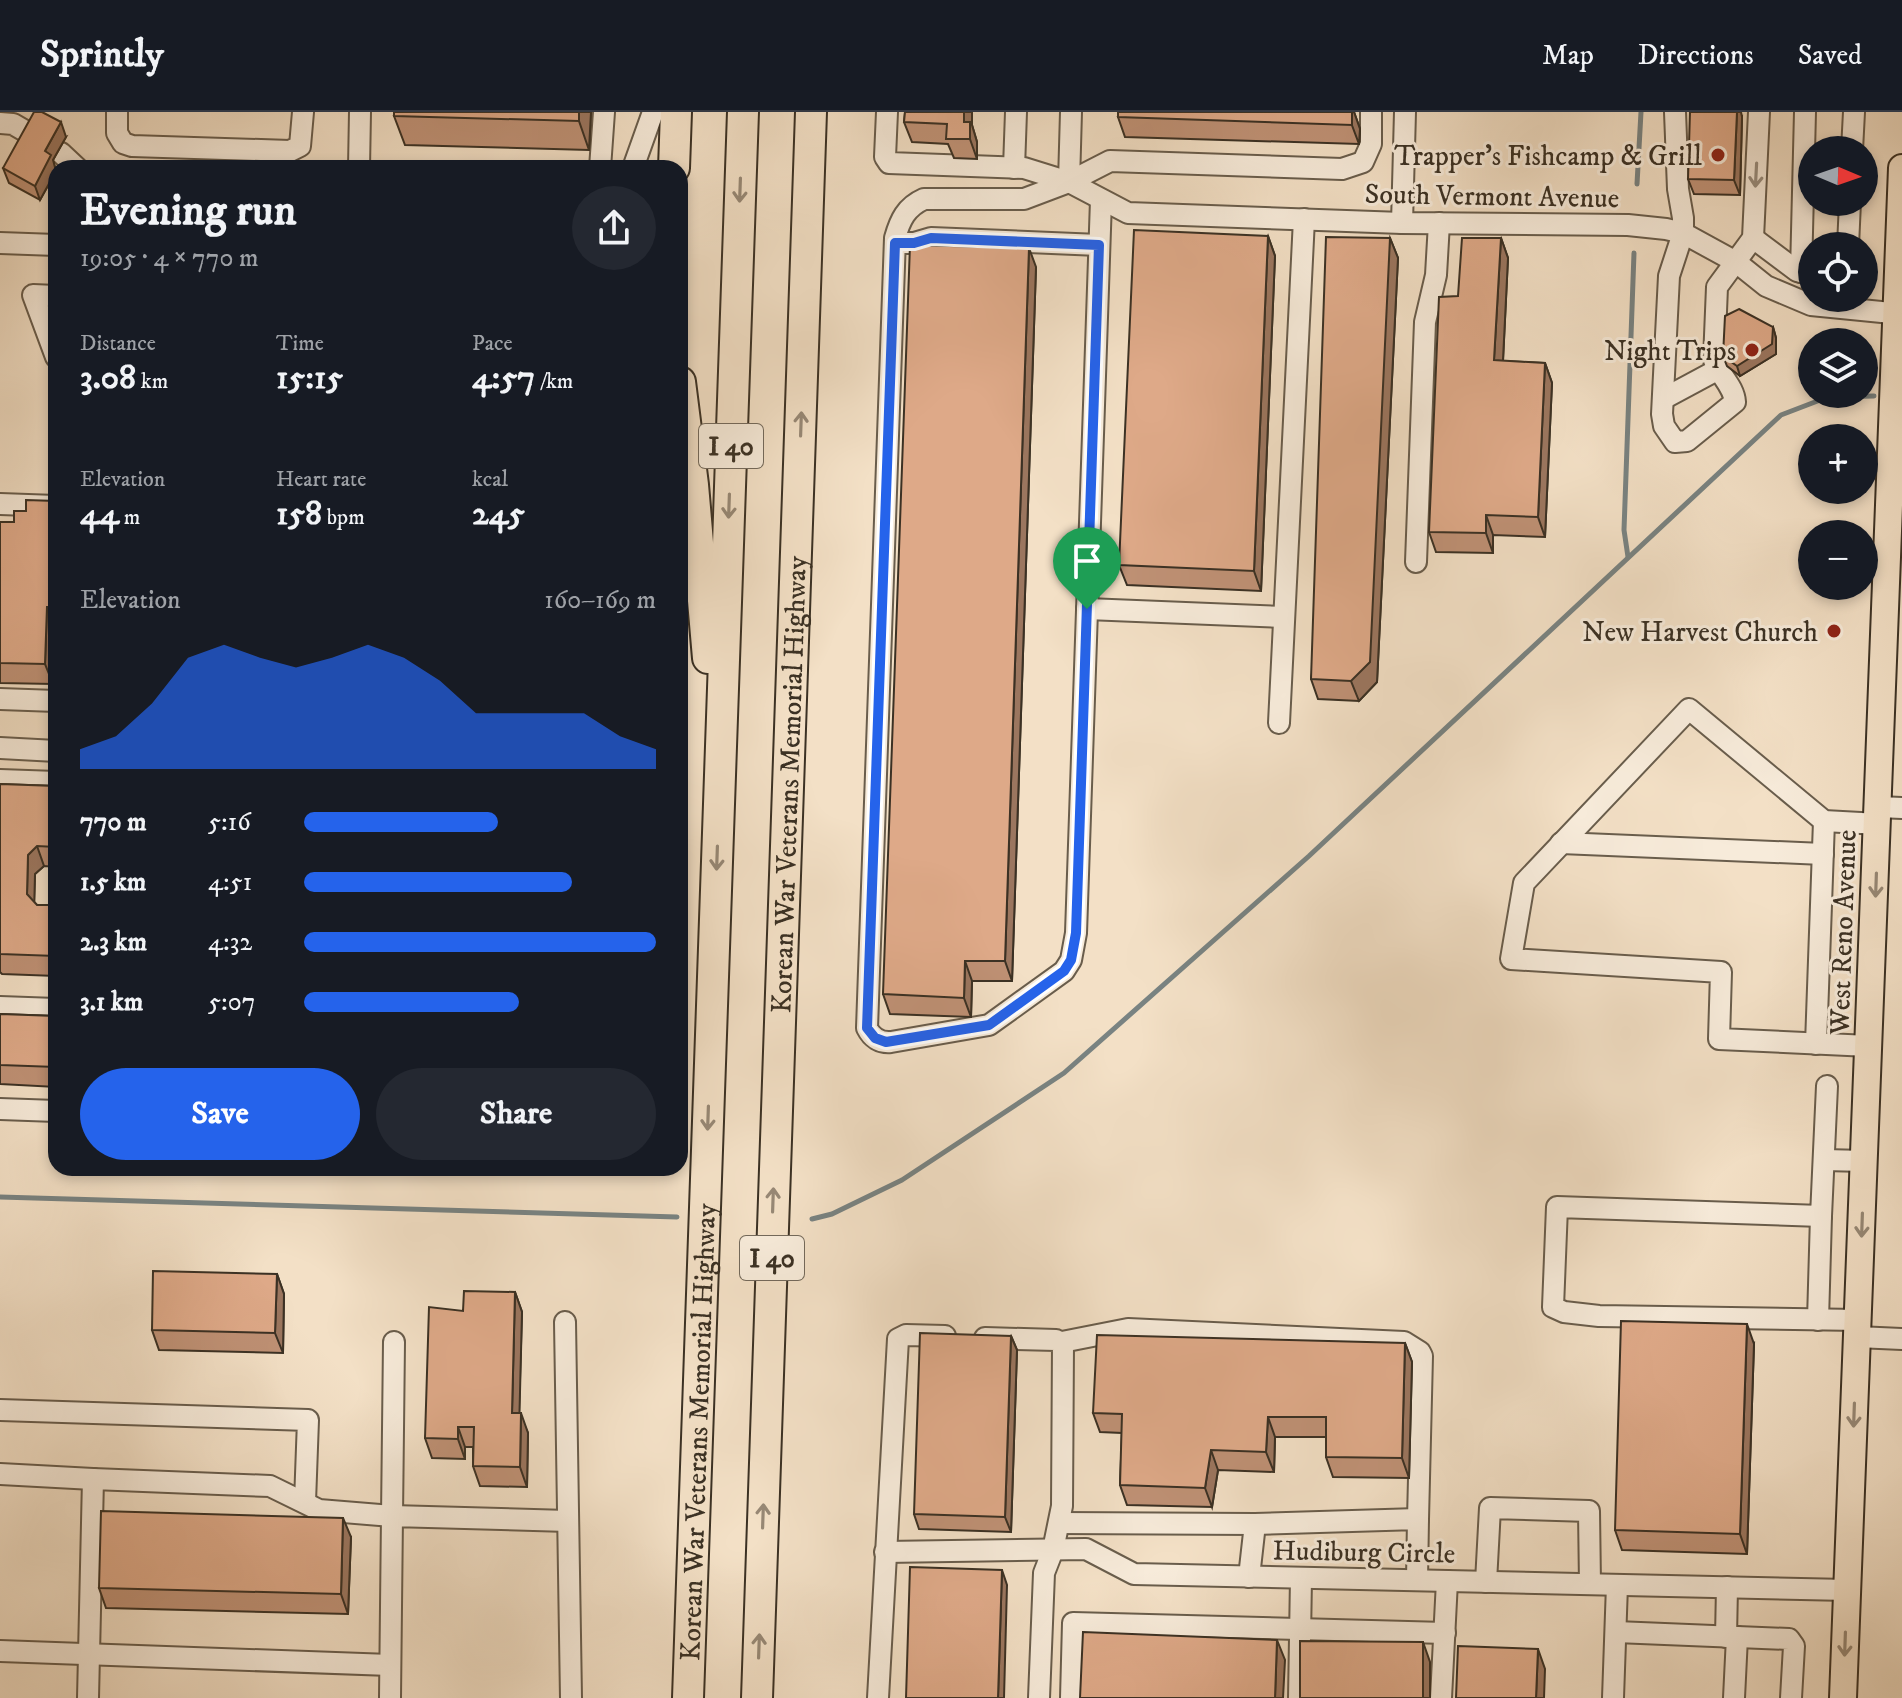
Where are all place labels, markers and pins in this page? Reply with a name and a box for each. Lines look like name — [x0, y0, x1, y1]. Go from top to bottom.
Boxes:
place label: Trapper's Fishcamp & Grill — [1394, 139, 1703, 174]
marker: Trapper's Fishcamp & Grill — [1709, 146, 1727, 164]
place label: Night Trips — [1604, 334, 1736, 369]
marker: Night Trips — [1743, 341, 1761, 359]
pin — [1053, 527, 1121, 609]
place label: New Harvest Church — [1582, 615, 1818, 650]
marker: New Harvest Church — [1825, 622, 1843, 640]

